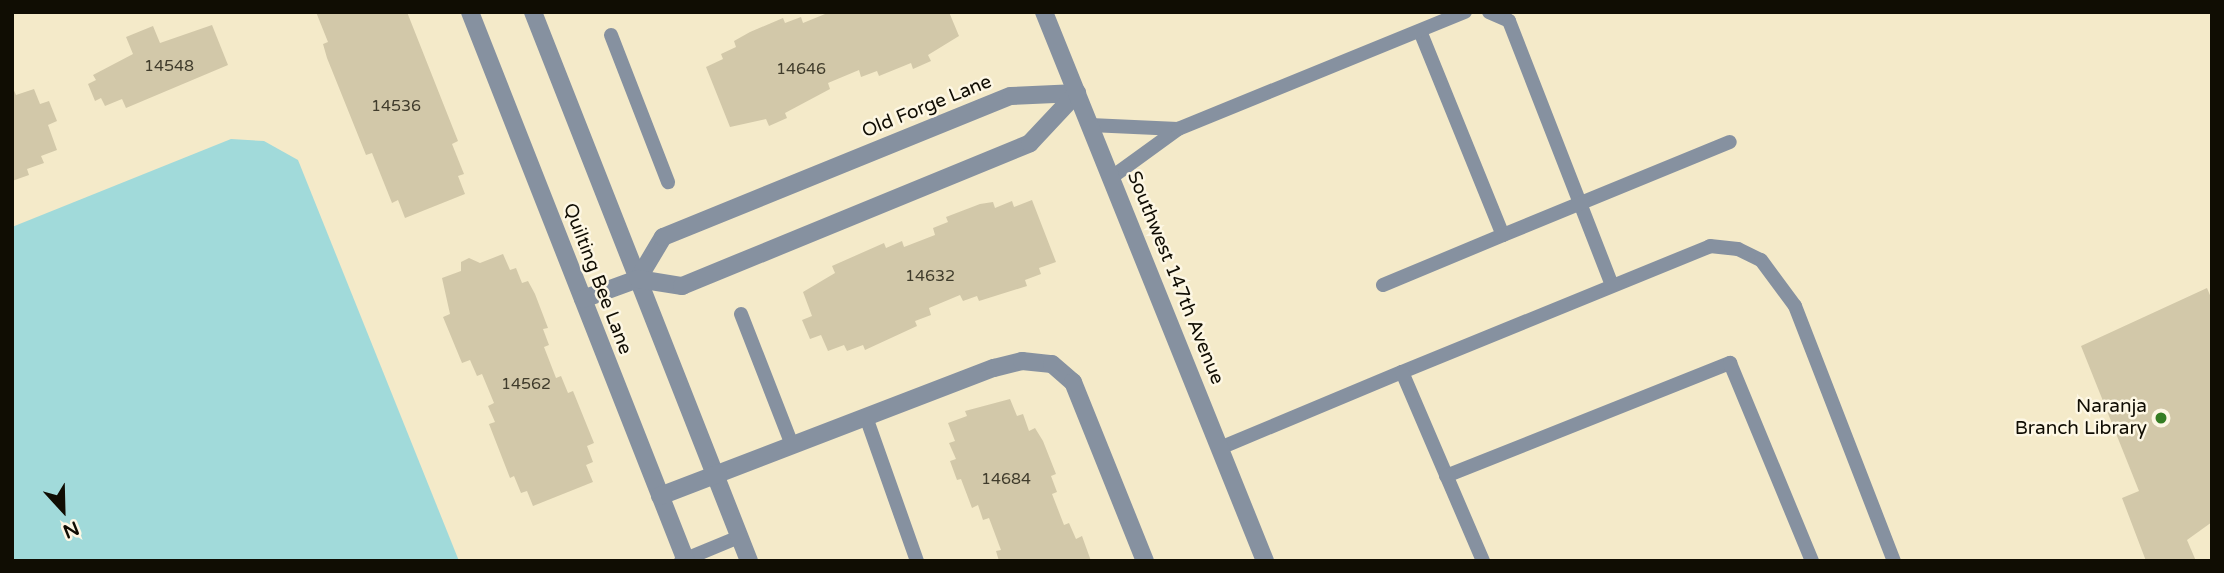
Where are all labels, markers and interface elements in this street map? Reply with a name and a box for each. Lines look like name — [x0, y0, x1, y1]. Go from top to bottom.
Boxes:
house number: 14548 — [144, 56, 194, 76]
house number: 14646 — [776, 59, 826, 79]
street label: Old Forge Lane — [859, 71, 995, 143]
house number: 14536 — [371, 96, 421, 116]
street label: Southwest 147th Avenue — [1122, 168, 1228, 388]
street label: Quilting Bee Lane — [558, 200, 636, 358]
house number: 14632 — [905, 266, 955, 286]
house number: 14562 — [501, 374, 551, 394]
place label: Naranja Branch Library — [2015, 396, 2147, 440]
marker: Naranja Branch Library — [2153, 410, 2169, 426]
house number: 14684 — [981, 469, 1031, 489]
north arrow — [28, 475, 98, 545]
text: N — [60, 516, 82, 543]

